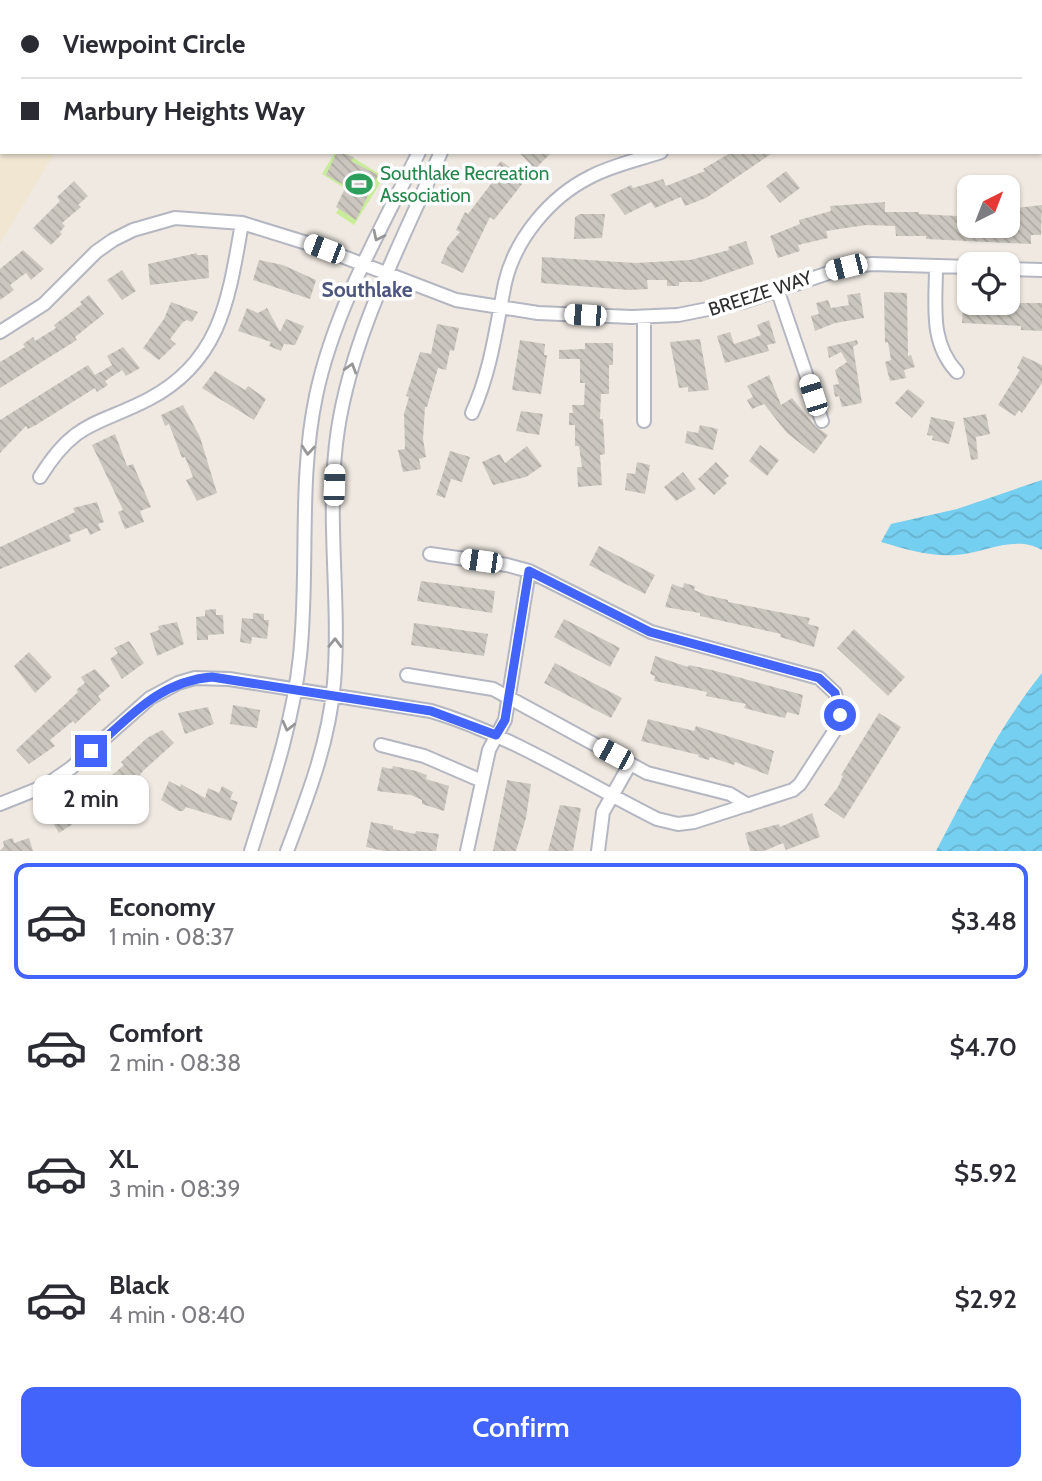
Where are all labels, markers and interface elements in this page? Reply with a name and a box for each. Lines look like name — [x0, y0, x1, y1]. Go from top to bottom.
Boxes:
text: Viewpoint Circle — [63, 28, 245, 60]
text: Marbury Heights Way — [63, 95, 305, 127]
place label: Southlake Recreation Association — [380, 162, 549, 207]
sports icon: Southlake Recreation Association — [344, 169, 374, 199]
north arrow — [957, 175, 1020, 238]
map controls — [957, 175, 1020, 315]
one-way arrow — [372, 229, 386, 241]
car — [301, 232, 348, 266]
car — [824, 252, 869, 282]
button: locate — [957, 252, 1020, 315]
street label: BREEZE WAY — [705, 266, 815, 321]
district label: Southlake — [321, 277, 413, 302]
car — [564, 303, 607, 327]
one-way arrow — [343, 362, 358, 374]
car — [797, 372, 830, 418]
one-way arrow — [301, 445, 316, 456]
car — [323, 464, 346, 506]
car — [459, 548, 504, 574]
one-way arrow — [327, 637, 343, 648]
route start — [824, 699, 856, 731]
one-way arrow — [282, 719, 296, 731]
route end — [75, 735, 107, 767]
car — [590, 735, 637, 773]
callout: 2 min — [33, 776, 149, 824]
text: 2 min — [63, 785, 119, 813]
icon: car — [25, 890, 88, 953]
text: Economy — [109, 891, 215, 923]
text: $3.48 — [951, 905, 1017, 937]
text: 1 min · 08:37 — [109, 923, 234, 951]
icon: car — [25, 1016, 88, 1079]
text: Comfort — [109, 1017, 203, 1049]
text: $4.70 — [949, 1031, 1017, 1063]
text: 2 min · 08:38 — [109, 1049, 241, 1077]
icon: car — [25, 1142, 88, 1205]
text: XL — [109, 1143, 138, 1175]
text: $5.92 — [954, 1157, 1017, 1189]
text: 3 min · 08:39 — [109, 1175, 241, 1203]
icon: car — [25, 1268, 88, 1331]
text: Black — [109, 1269, 169, 1301]
text: $2.92 — [954, 1283, 1017, 1315]
text: 4 min · 08:40 — [109, 1301, 245, 1329]
button: Confirm — [21, 1387, 1021, 1467]

